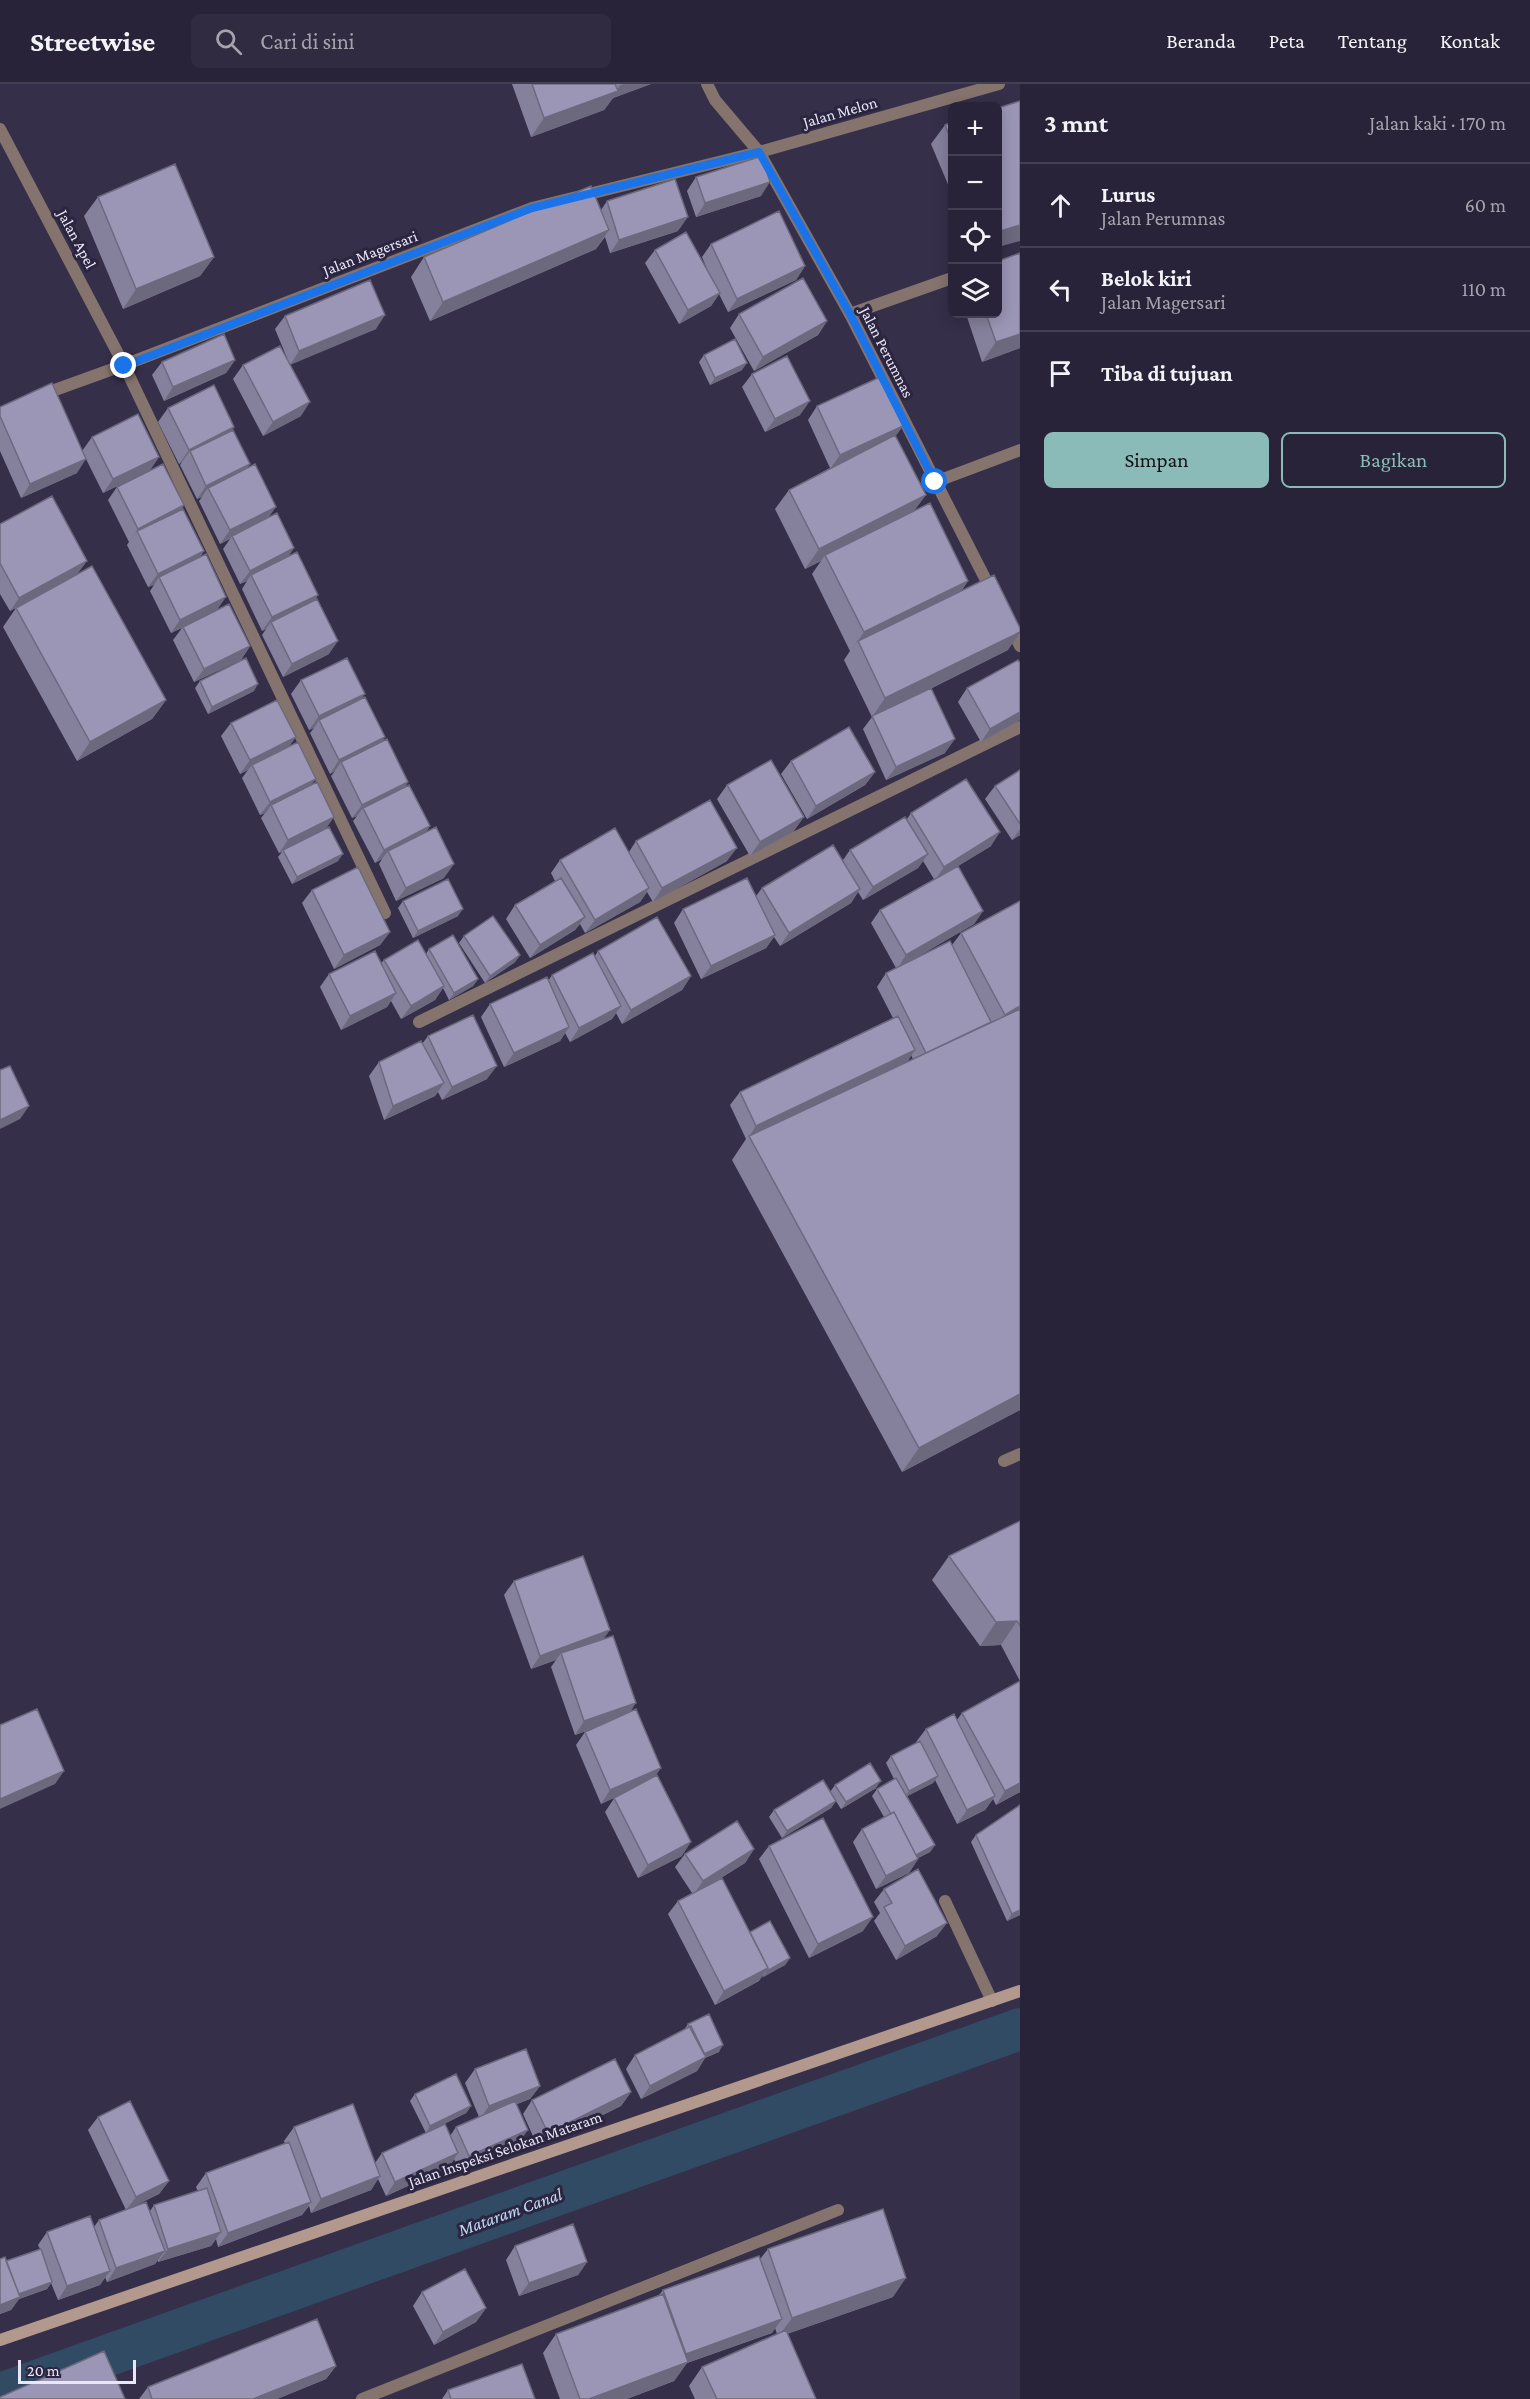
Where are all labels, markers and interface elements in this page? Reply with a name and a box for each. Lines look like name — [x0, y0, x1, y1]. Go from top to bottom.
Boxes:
search box — [191, 14, 611, 68]
icon: search — [212, 25, 245, 58]
text: Streetwise — [30, 26, 155, 57]
text: Cari di sini — [260, 29, 355, 54]
text: Beranda — [1166, 29, 1236, 53]
text: Peta — [1269, 29, 1305, 53]
text: Tentang — [1338, 29, 1407, 53]
text: Kontak — [1440, 29, 1500, 53]
street label: Jalan Melon — [799, 93, 880, 132]
map controls — [948, 102, 1002, 318]
button: + — [948, 102, 1002, 156]
text: 3 mnt — [1044, 109, 1108, 138]
text: Jalan kaki · 170 m — [1369, 112, 1506, 134]
button: − — [948, 156, 1002, 210]
text: Lurus — [1101, 182, 1155, 207]
icon: ahead — [1044, 189, 1077, 222]
text: 60 m — [1465, 194, 1506, 216]
street label: Jalan Apel — [53, 205, 100, 272]
text: Jalan Perumnas — [1101, 207, 1225, 229]
button: locate — [948, 210, 1002, 264]
street label: Jalan Magersari — [318, 227, 420, 280]
button: layers — [948, 264, 1002, 318]
text: Belok kiri — [1101, 266, 1192, 291]
icon: left — [1044, 273, 1077, 306]
text: 110 m — [1462, 278, 1506, 300]
text: Jalan Magersari — [1101, 291, 1226, 313]
street label: Jalan Perumnas — [855, 302, 917, 401]
route end — [110, 352, 136, 378]
icon: arrive — [1044, 357, 1077, 390]
text: Tiba di tujuan — [1101, 361, 1233, 386]
button: Simpan — [1044, 432, 1269, 488]
button: Bagikan — [1281, 432, 1506, 488]
route start — [921, 468, 947, 494]
street label: Jalan Inspeksi Selokan Mataram — [404, 2108, 605, 2192]
water label: Mataram Canal — [454, 2184, 565, 2240]
scale bar — [18, 2357, 136, 2384]
text: 20 m — [27, 2362, 60, 2379]

